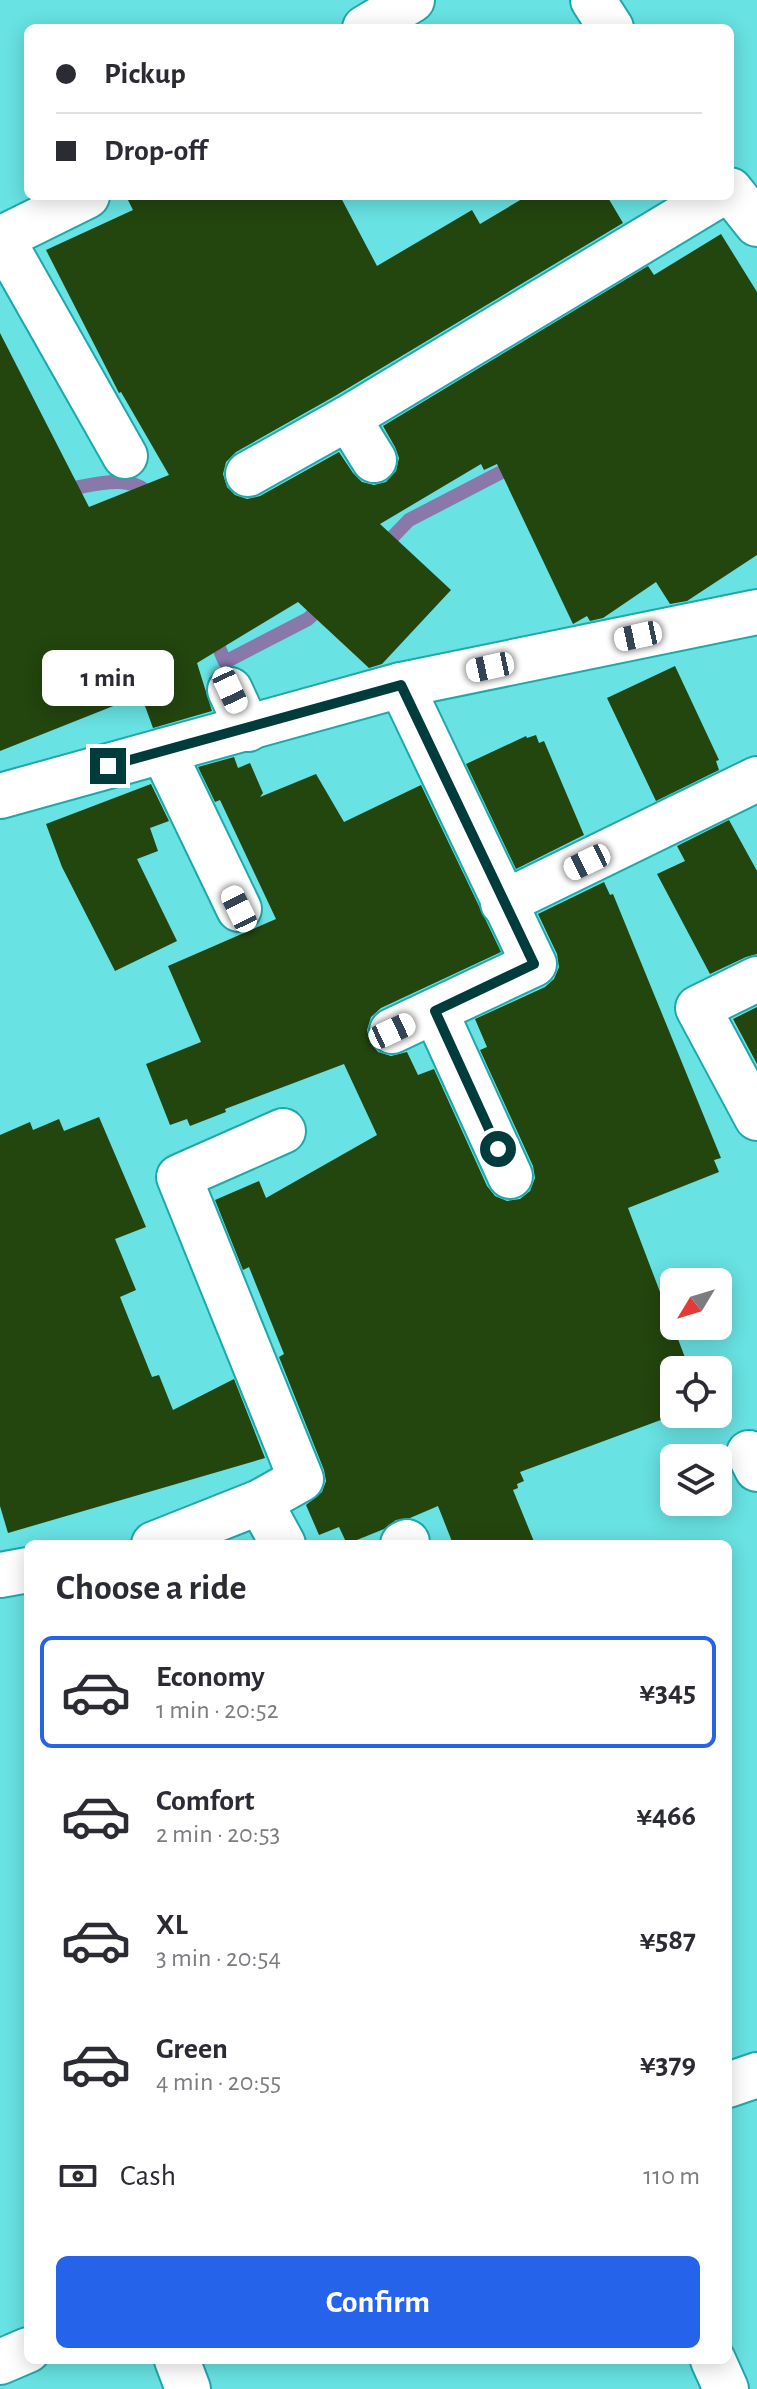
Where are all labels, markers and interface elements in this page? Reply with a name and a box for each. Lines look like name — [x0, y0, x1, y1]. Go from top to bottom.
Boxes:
text: Pickup — [104, 59, 186, 89]
text: Drop-off — [104, 136, 207, 166]
car — [612, 619, 664, 653]
callout: 1 min — [42, 650, 174, 706]
car — [464, 650, 516, 684]
car — [209, 663, 251, 717]
text: 1 min — [81, 665, 135, 691]
route end — [90, 748, 126, 784]
car — [560, 841, 614, 883]
car — [218, 882, 260, 936]
car — [365, 1010, 419, 1052]
route start — [480, 1131, 516, 1167]
north arrow — [660, 1268, 732, 1340]
map controls — [660, 1268, 732, 1516]
button: locate — [660, 1356, 732, 1428]
button: layers — [660, 1444, 732, 1516]
text: Choose a ride — [56, 1570, 246, 1606]
icon: car — [60, 1656, 132, 1728]
text: Economy — [156, 1662, 265, 1692]
text: ¥345 — [639, 1677, 696, 1707]
text: 1 min · 20:52 — [156, 1697, 279, 1723]
icon: car — [60, 1780, 132, 1852]
text: Comfort — [156, 1786, 255, 1816]
text: ¥466 — [636, 1801, 696, 1831]
text: 2 min · 20:53 — [156, 1821, 280, 1847]
icon: car — [60, 1904, 132, 1976]
text: XL — [156, 1910, 188, 1940]
text: ¥587 — [640, 1925, 696, 1955]
text: 3 min · 20:54 — [156, 1945, 281, 1971]
icon: car — [60, 2028, 132, 2100]
text: Green — [156, 2034, 228, 2064]
text: ¥379 — [640, 2049, 696, 2079]
text: 4 min · 20:55 — [156, 2069, 281, 2095]
icon: cash — [56, 2154, 100, 2198]
text: Cash — [120, 2161, 176, 2191]
text: 110 m — [643, 2163, 700, 2189]
button: Confirm — [56, 2256, 700, 2348]

